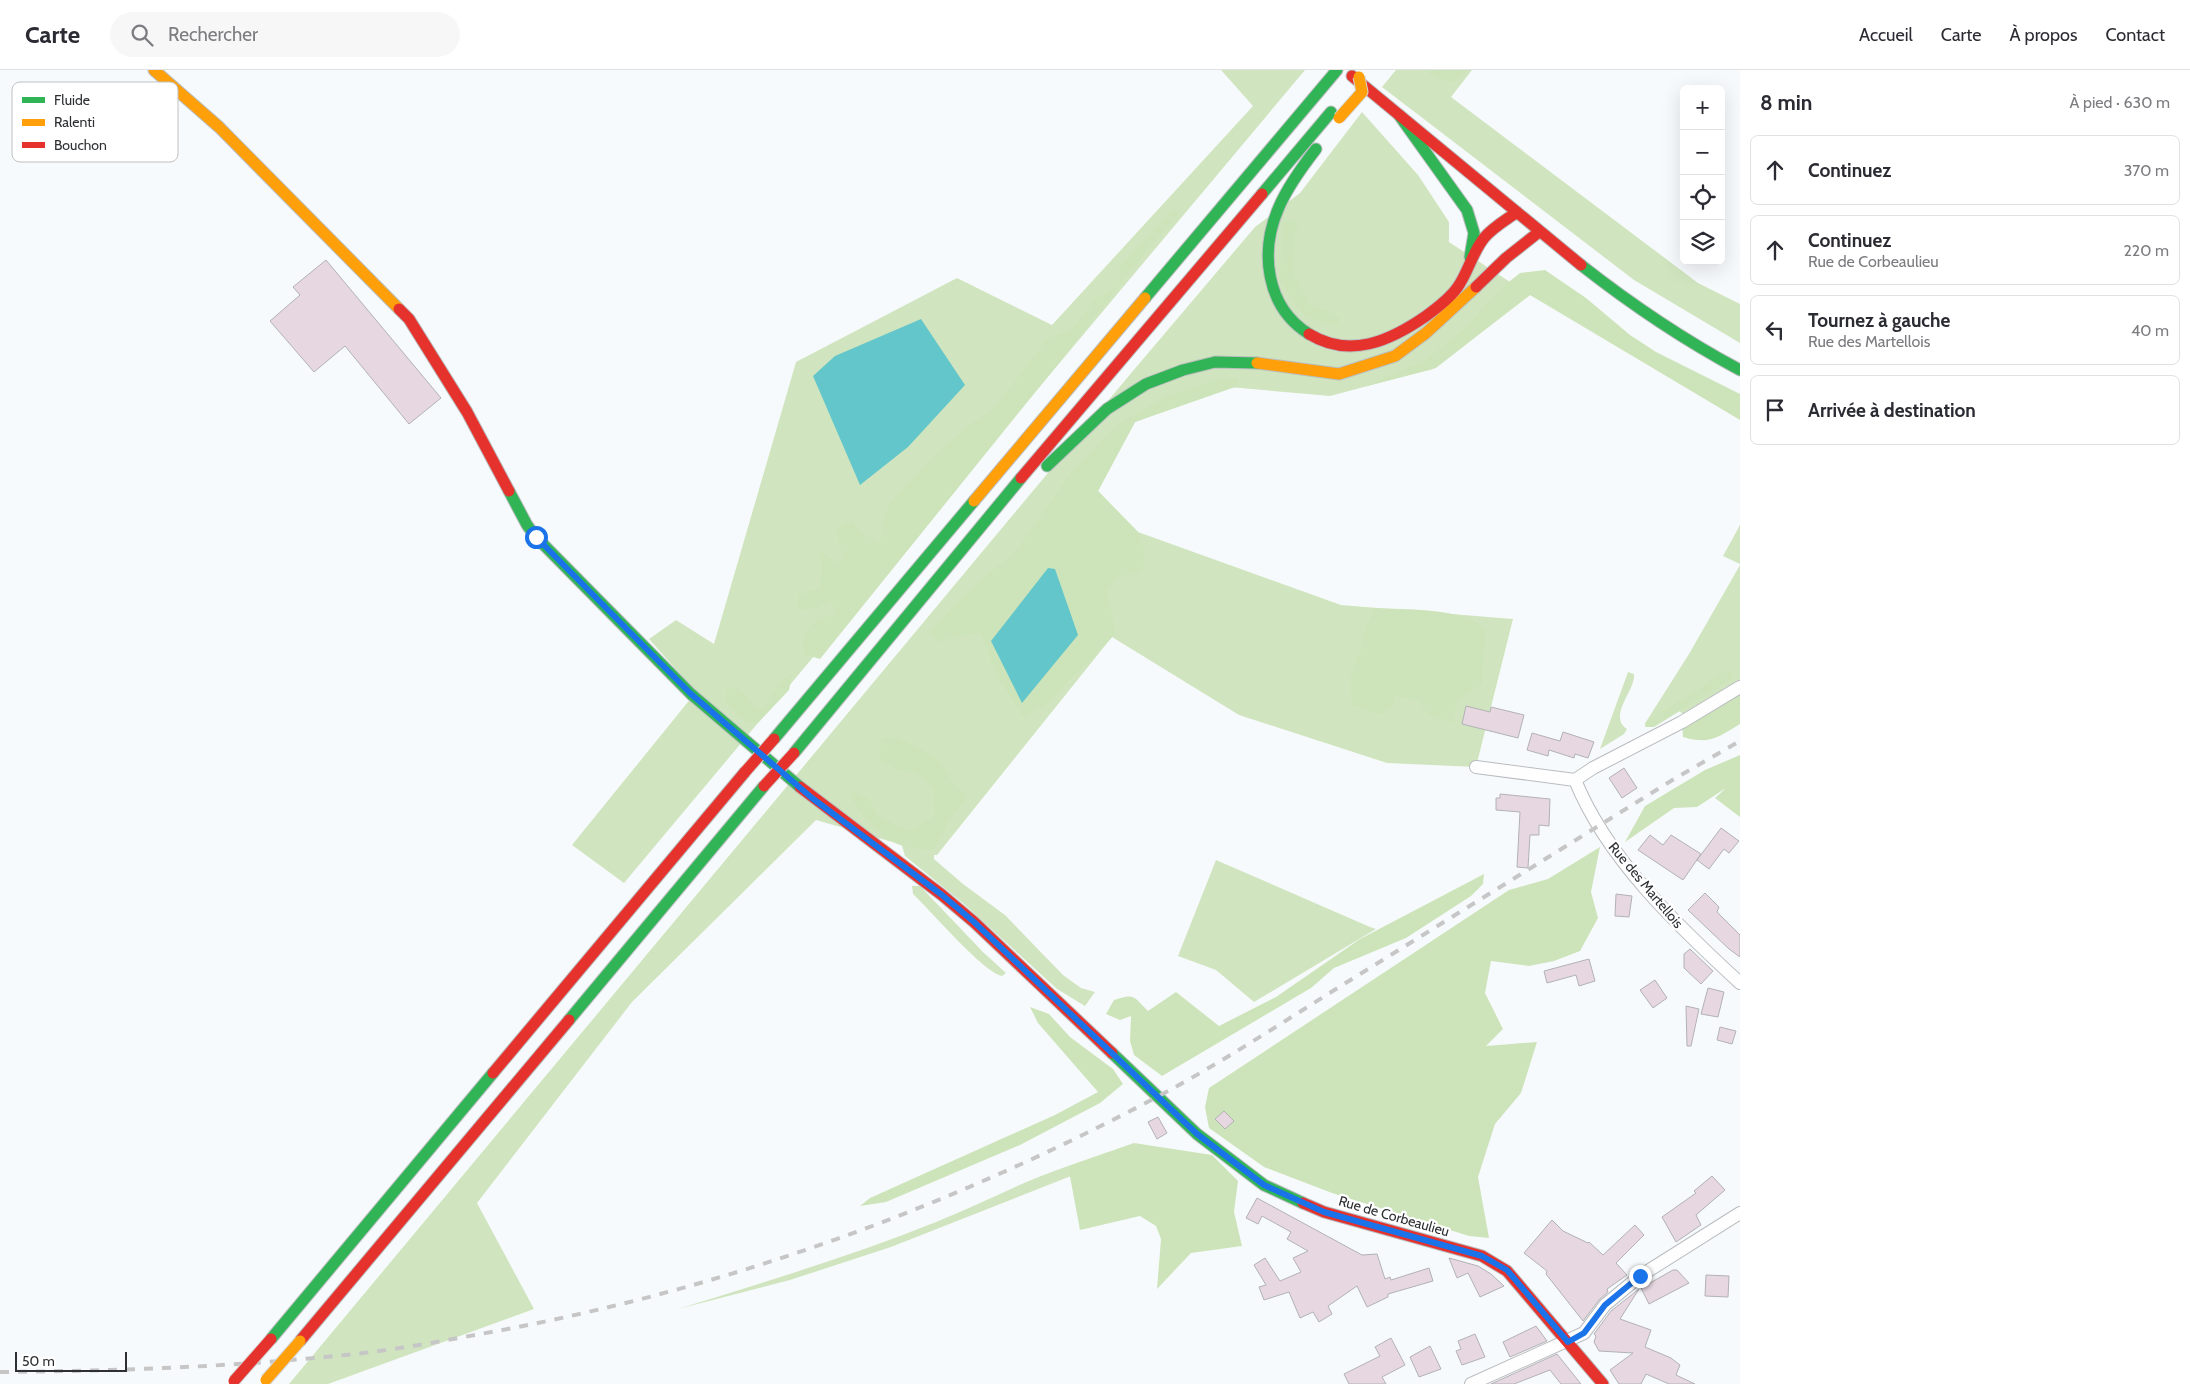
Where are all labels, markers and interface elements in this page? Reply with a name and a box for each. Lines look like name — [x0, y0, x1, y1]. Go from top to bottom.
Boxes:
search box — [110, 12, 460, 57]
text: Carte — [25, 20, 80, 49]
icon: search — [128, 21, 156, 49]
text: Rechercher — [168, 23, 258, 46]
text: Accueil — [1859, 24, 1913, 46]
text: Carte — [1941, 24, 1981, 46]
text: À propos — [2009, 24, 2077, 46]
text: Contact — [2105, 24, 2165, 46]
legend — [12, 82, 178, 162]
map controls — [1680, 85, 1725, 265]
button: + — [1680, 85, 1725, 130]
text: 8 min — [1760, 90, 1812, 115]
text: Fluide — [54, 91, 90, 109]
text: À pied · 630 m — [2070, 93, 2170, 112]
text: Ralenti — [54, 113, 95, 131]
button: − — [1680, 130, 1725, 175]
text: Bouchon — [54, 136, 107, 154]
icon: ahead — [1761, 156, 1789, 184]
text: Continuez — [1808, 159, 1891, 182]
text: 370 m — [2124, 161, 2169, 180]
button: locate — [1680, 175, 1725, 220]
button: layers — [1680, 220, 1725, 265]
text: Continuez — [1808, 229, 1891, 252]
icon: ahead — [1761, 236, 1789, 264]
text: 220 m — [2123, 241, 2169, 260]
text: Rue de Corbeaulieu — [1808, 252, 1939, 271]
text: Tournez à gauche — [1808, 309, 1950, 332]
icon: left — [1761, 316, 1789, 344]
text: 40 m — [2131, 321, 2169, 340]
text: Rue des Martellois — [1808, 332, 1930, 351]
icon: arrive — [1761, 396, 1789, 424]
text: Arrivée à destination — [1808, 399, 1976, 422]
route start — [525, 526, 548, 549]
street label: Rue des Martellois — [1605, 838, 1687, 932]
street label: Rue de Corbeaulieu — [1337, 1192, 1451, 1240]
route end — [1629, 1265, 1652, 1288]
scale bar — [15, 1349, 128, 1372]
text: 50 m — [22, 1352, 55, 1370]

